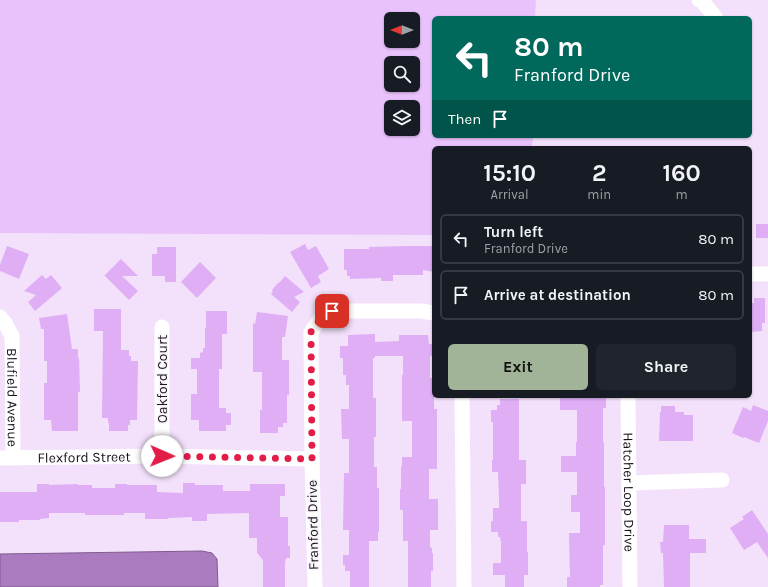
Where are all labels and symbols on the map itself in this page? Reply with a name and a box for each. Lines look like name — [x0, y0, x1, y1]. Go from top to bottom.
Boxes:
north arrow — [384, 12, 420, 48]
pin — [315, 294, 349, 328]
street label: Oakford Court — [154, 335, 171, 423]
street label: Blufield Avenue — [4, 348, 21, 447]
street label: Hatcher Loop Drive — [620, 432, 638, 552]
position arrow — [141, 435, 183, 477]
street label: Flexford Street — [37, 448, 131, 466]
street label: Franford Drive — [304, 480, 322, 570]

